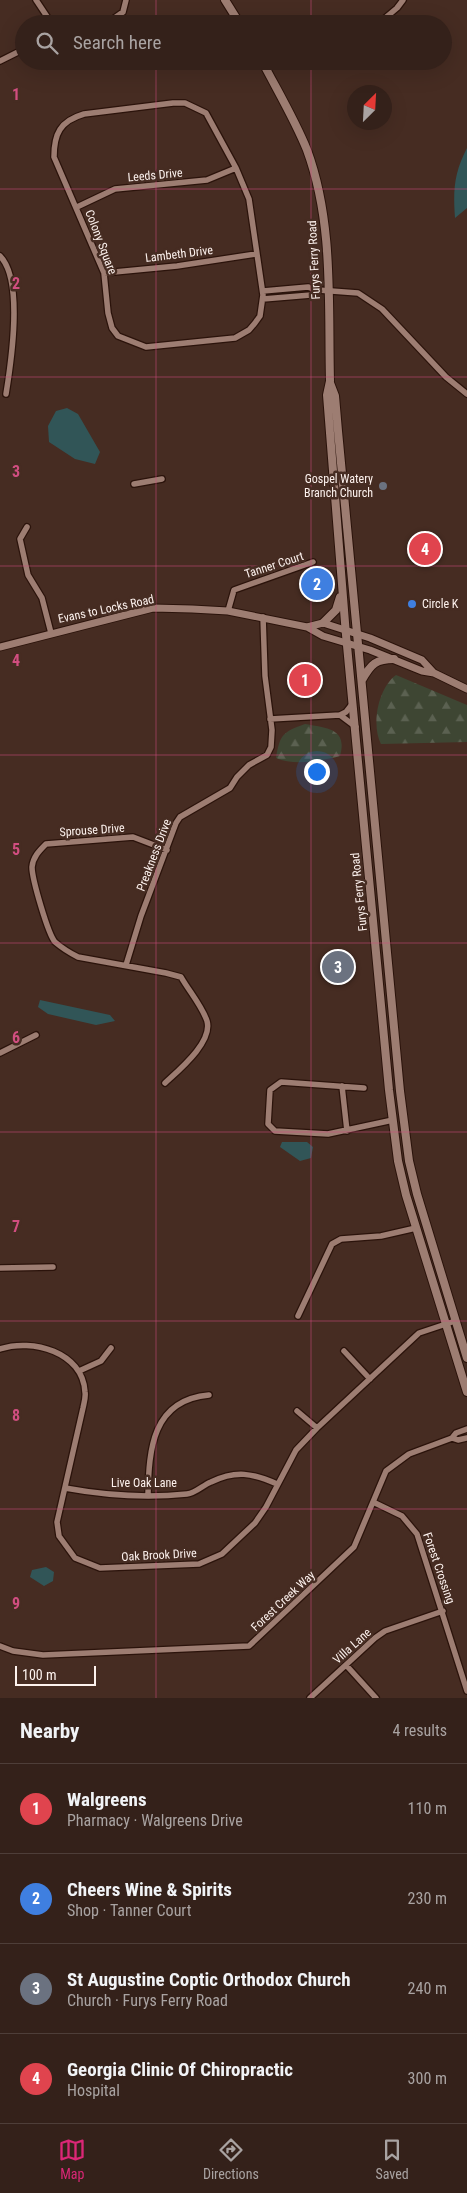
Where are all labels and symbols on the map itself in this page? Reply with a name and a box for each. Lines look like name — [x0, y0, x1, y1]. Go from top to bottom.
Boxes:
text: 1 — [12, 85, 20, 104]
north arrow — [347, 85, 392, 130]
street label: Leeds Drive — [127, 166, 183, 184]
street label: Colony Square — [82, 208, 120, 277]
street label: Furys Ferry Road — [305, 220, 323, 300]
street label: Lambeth Drive — [144, 243, 214, 265]
text: 2 — [12, 274, 20, 293]
text: 3 — [12, 462, 20, 481]
place label: Gospel Watery Branch Church — [304, 472, 373, 500]
marker: Gospel Watery Branch Church — [377, 480, 389, 492]
pin: 4 — [409, 530, 441, 568]
street label: Tanner Court — [243, 549, 306, 581]
pin: 2 — [301, 565, 333, 603]
street label: Evans to Locks Road — [57, 592, 155, 626]
place label: Circle K — [422, 597, 459, 611]
marker: Circle K — [406, 598, 418, 610]
text: 4 — [12, 651, 20, 670]
pin: 1 — [289, 661, 321, 699]
your location — [304, 759, 330, 785]
street label: Preakness Drive — [134, 817, 174, 893]
street label: Sprouse Drive — [59, 821, 125, 839]
text: 5 — [12, 840, 20, 859]
street label: Furys Ferry Road — [348, 852, 370, 932]
pin: 3 — [322, 948, 354, 986]
text: 6 — [12, 1028, 20, 1047]
text: 7 — [12, 1217, 20, 1236]
text: 8 — [12, 1406, 20, 1425]
street label: Live Oak Lane — [111, 1476, 177, 1490]
street label: Forest Crossing — [420, 1531, 458, 1606]
street label: Oak Brook Drive — [121, 1546, 197, 1564]
street label: Forest Creek Way — [248, 1568, 318, 1634]
text: 9 — [12, 1594, 20, 1613]
street label: Villa Lane — [330, 1625, 374, 1667]
scale bar — [15, 1663, 96, 1686]

